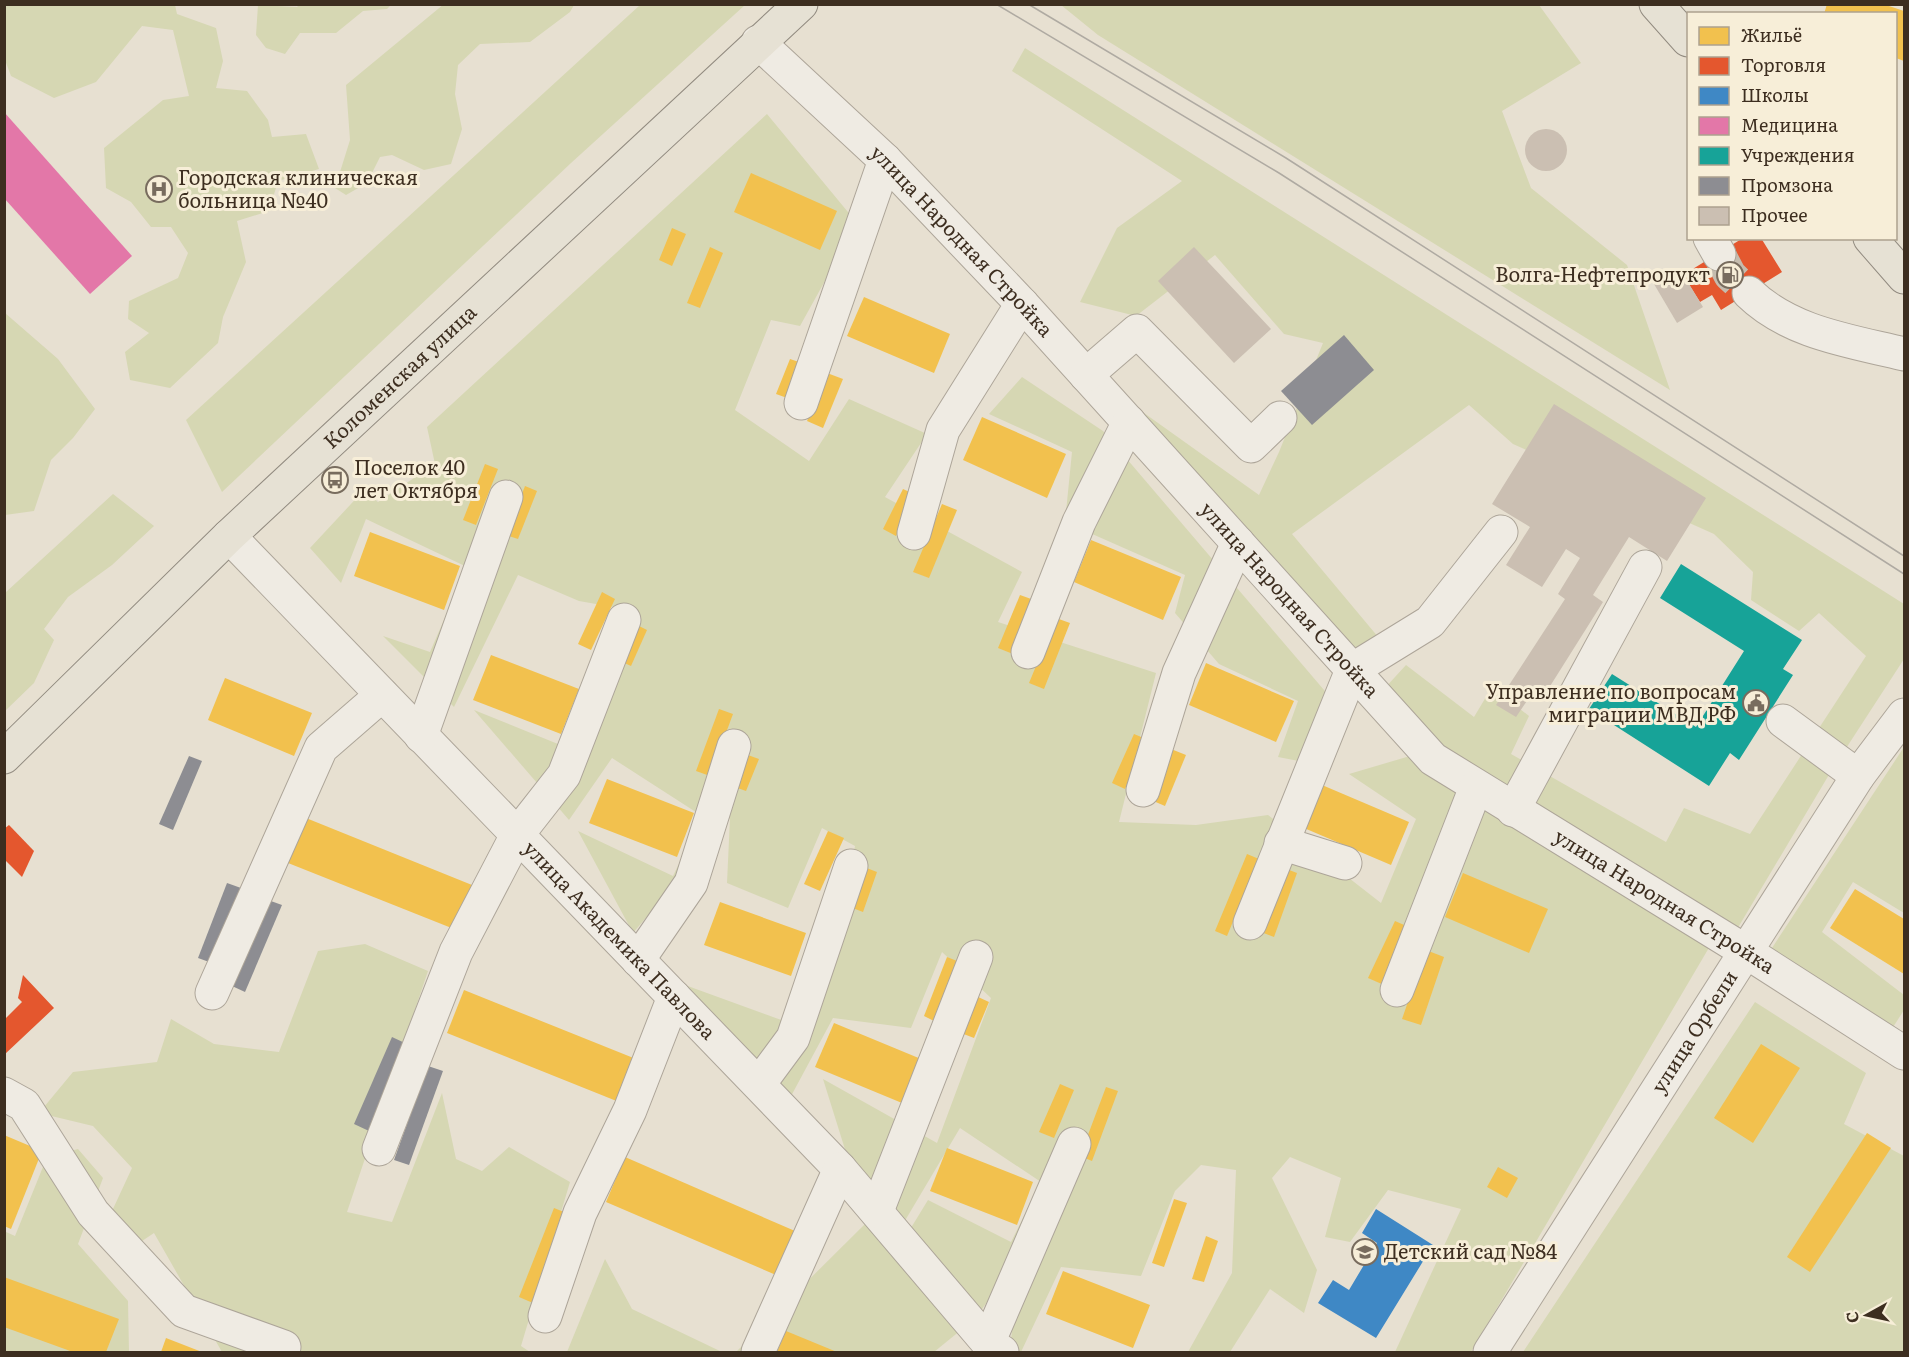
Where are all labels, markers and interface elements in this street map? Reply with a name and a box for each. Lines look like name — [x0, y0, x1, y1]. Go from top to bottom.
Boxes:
legend — [1687, 12, 1897, 240]
text: Жильё — [1741, 21, 1802, 48]
text: Торговля — [1741, 51, 1826, 78]
text: Школы — [1741, 81, 1809, 108]
text: Медицина — [1741, 111, 1838, 138]
street label: улица Народная Стройка — [865, 137, 1062, 343]
text: Учреждения — [1741, 141, 1854, 168]
place label: Городская клиническая больница №40 — [178, 161, 418, 214]
text: Промзона — [1741, 171, 1833, 198]
hospital icon: Городская клиническая больница №40 — [144, 174, 174, 204]
text: Прочее — [1741, 201, 1808, 228]
place label: Волга-Нефтепродукт — [1495, 258, 1710, 288]
fuel station icon: Волга-Нефтепродукт — [1715, 260, 1745, 290]
street label: Коломенская улица — [315, 296, 482, 454]
place label: Поселок 40 лет Октября — [354, 451, 478, 504]
bus stop icon: Поселок 40 лет Октября — [320, 465, 350, 495]
street label: улица Народная Стройка — [1194, 494, 1388, 703]
place label: Управление по вопросам миграции МВД РФ — [1486, 675, 1736, 728]
public building icon: Управление по вопросам миграции МВД РФ — [1741, 688, 1771, 718]
street label: улица Народная Стройка — [1549, 820, 1782, 980]
street label: улица Академика Павлова — [518, 833, 724, 1045]
street label: улица Орбели — [1642, 963, 1743, 1098]
place label: Детский сад №84 — [1384, 1235, 1557, 1265]
school or university icon: Детский сад №84 — [1350, 1237, 1380, 1267]
north arrow — [1837, 1285, 1897, 1345]
text: С — [1838, 1310, 1864, 1325]

